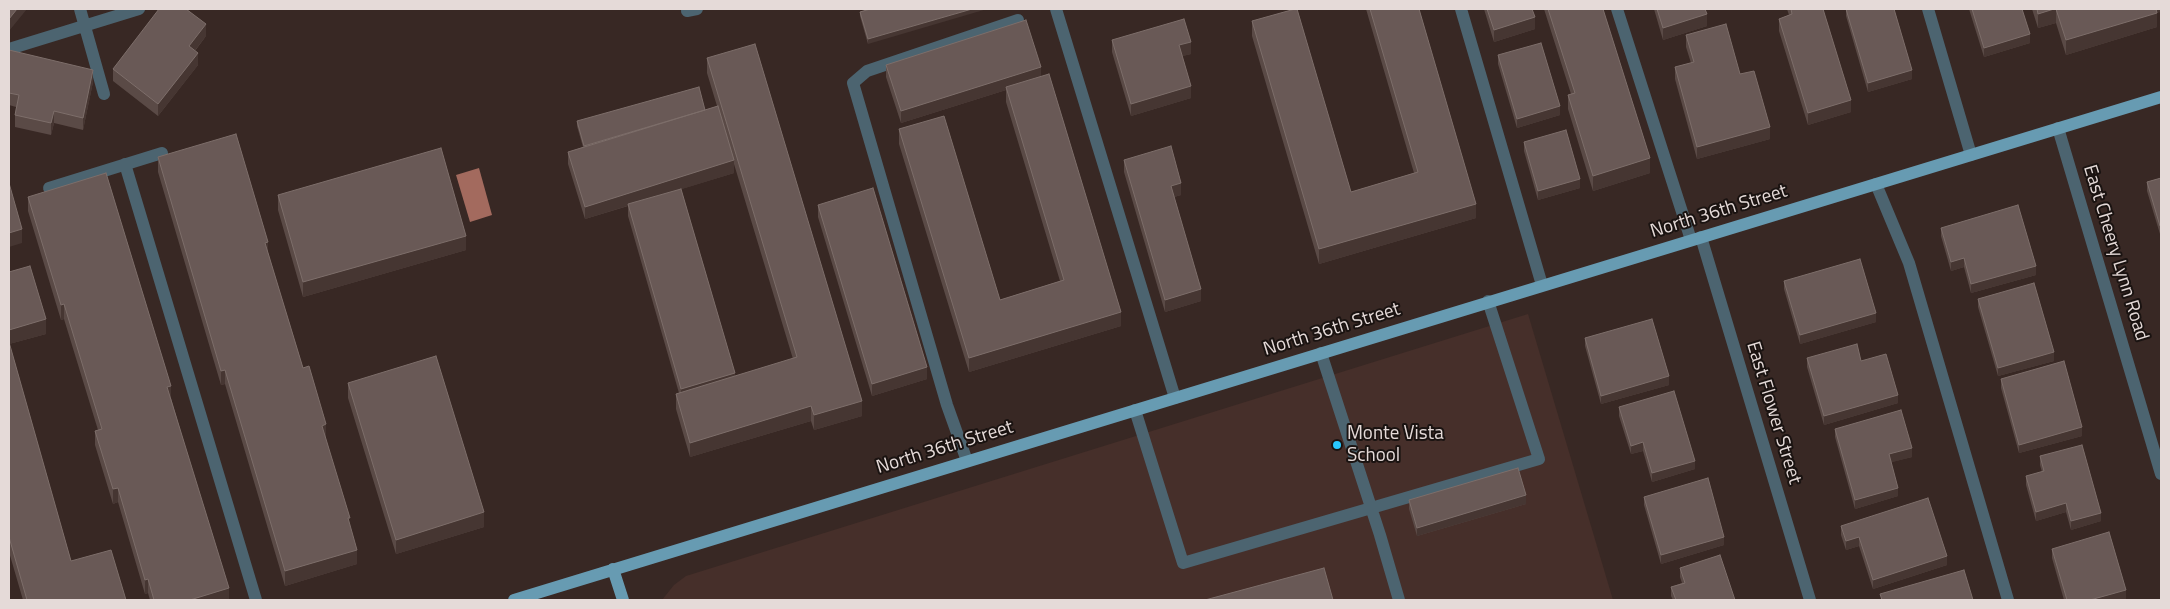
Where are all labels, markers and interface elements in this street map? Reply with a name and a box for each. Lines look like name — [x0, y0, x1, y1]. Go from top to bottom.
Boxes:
street label: East Cheery Lynn Road — [2077, 162, 2153, 344]
street label: North 36th Street — [1648, 180, 1790, 244]
street label: North 36th Street — [1261, 298, 1403, 362]
street label: East Flower Street — [1741, 339, 1805, 487]
street label: North 36th Street — [874, 416, 1016, 480]
place label: Monte Vista School — [1347, 423, 1444, 467]
marker: Monte Vista School — [1331, 439, 1343, 451]

